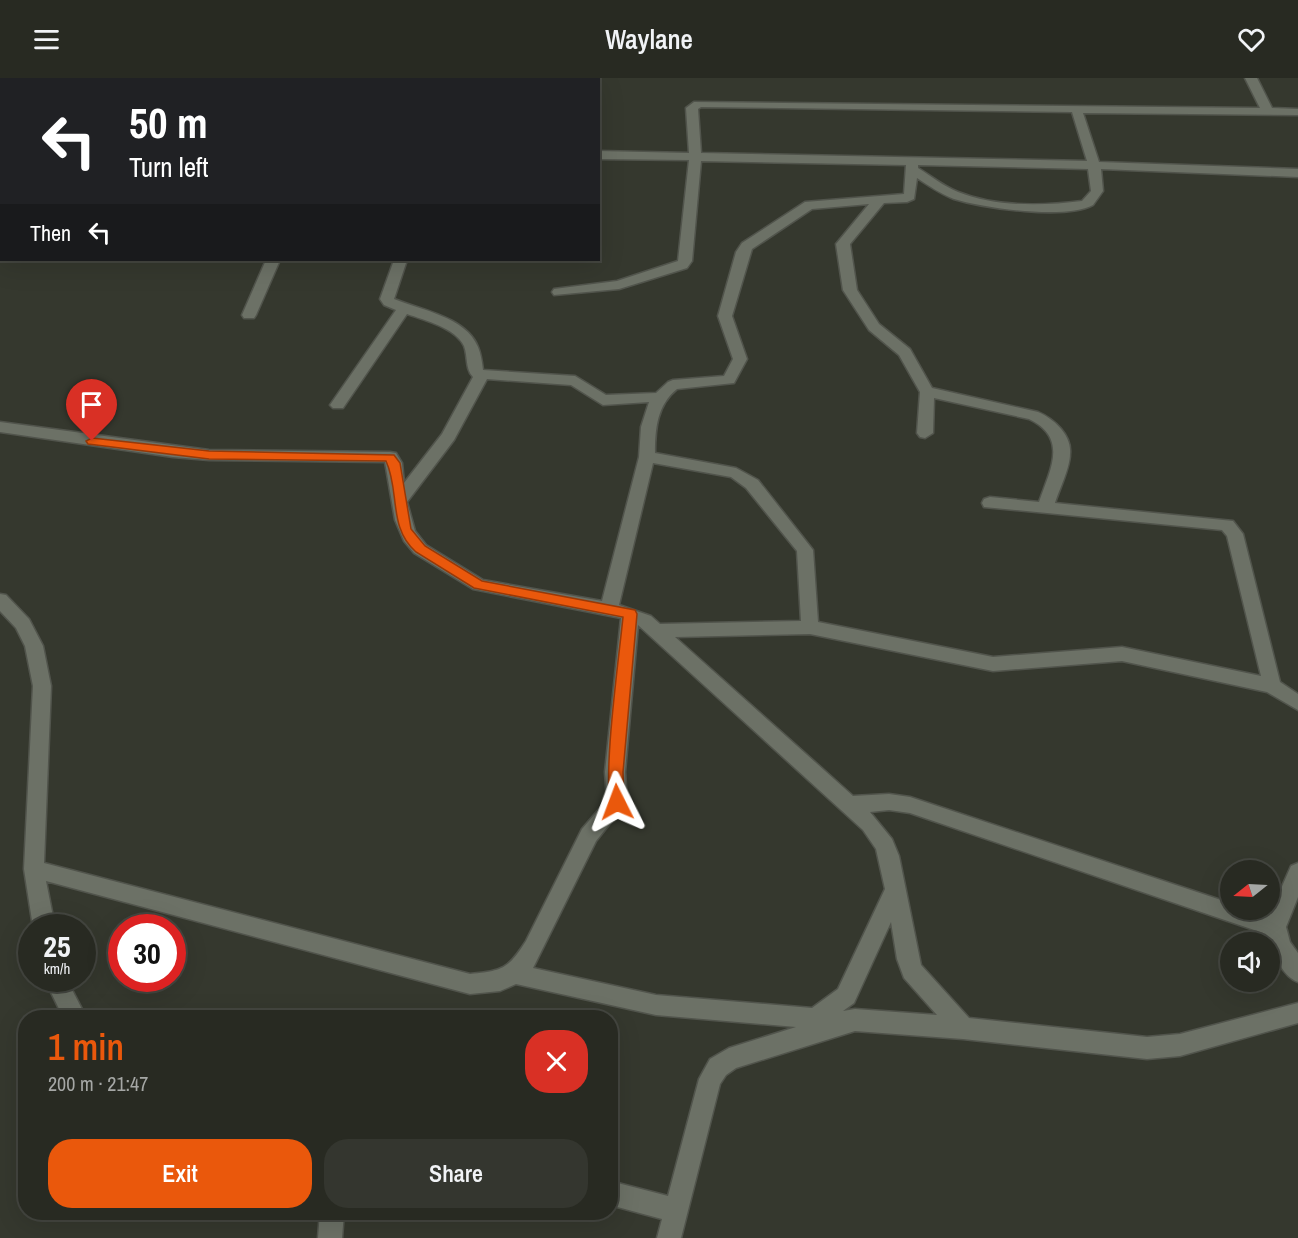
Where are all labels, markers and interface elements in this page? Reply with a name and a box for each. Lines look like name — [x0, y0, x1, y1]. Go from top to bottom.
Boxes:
text: Waylane — [605, 21, 693, 57]
icon: menu — [30, 23, 63, 56]
icon: heart — [1235, 23, 1268, 56]
text: 50 m — [129, 95, 208, 151]
icon: left — [30, 102, 108, 180]
text: Turn left — [129, 149, 208, 185]
icon: left — [83, 216, 116, 249]
text: Then — [30, 218, 71, 248]
pin — [66, 379, 117, 441]
icon: arrive — [75, 388, 108, 421]
position arrow — [585, 770, 649, 834]
north arrow — [1220, 860, 1280, 920]
map controls — [1220, 860, 1280, 992]
speed limit sign: 30 — [108, 914, 186, 992]
text: 25 — [43, 926, 71, 966]
button: sound — [1220, 932, 1280, 992]
text: km/h — [44, 958, 70, 979]
text: 1 min — [48, 1023, 124, 1071]
button: close — [525, 1030, 588, 1093]
text: 200 m · 21:47 — [48, 1070, 148, 1097]
button: Exit — [48, 1139, 312, 1208]
button: Share — [324, 1139, 588, 1208]

